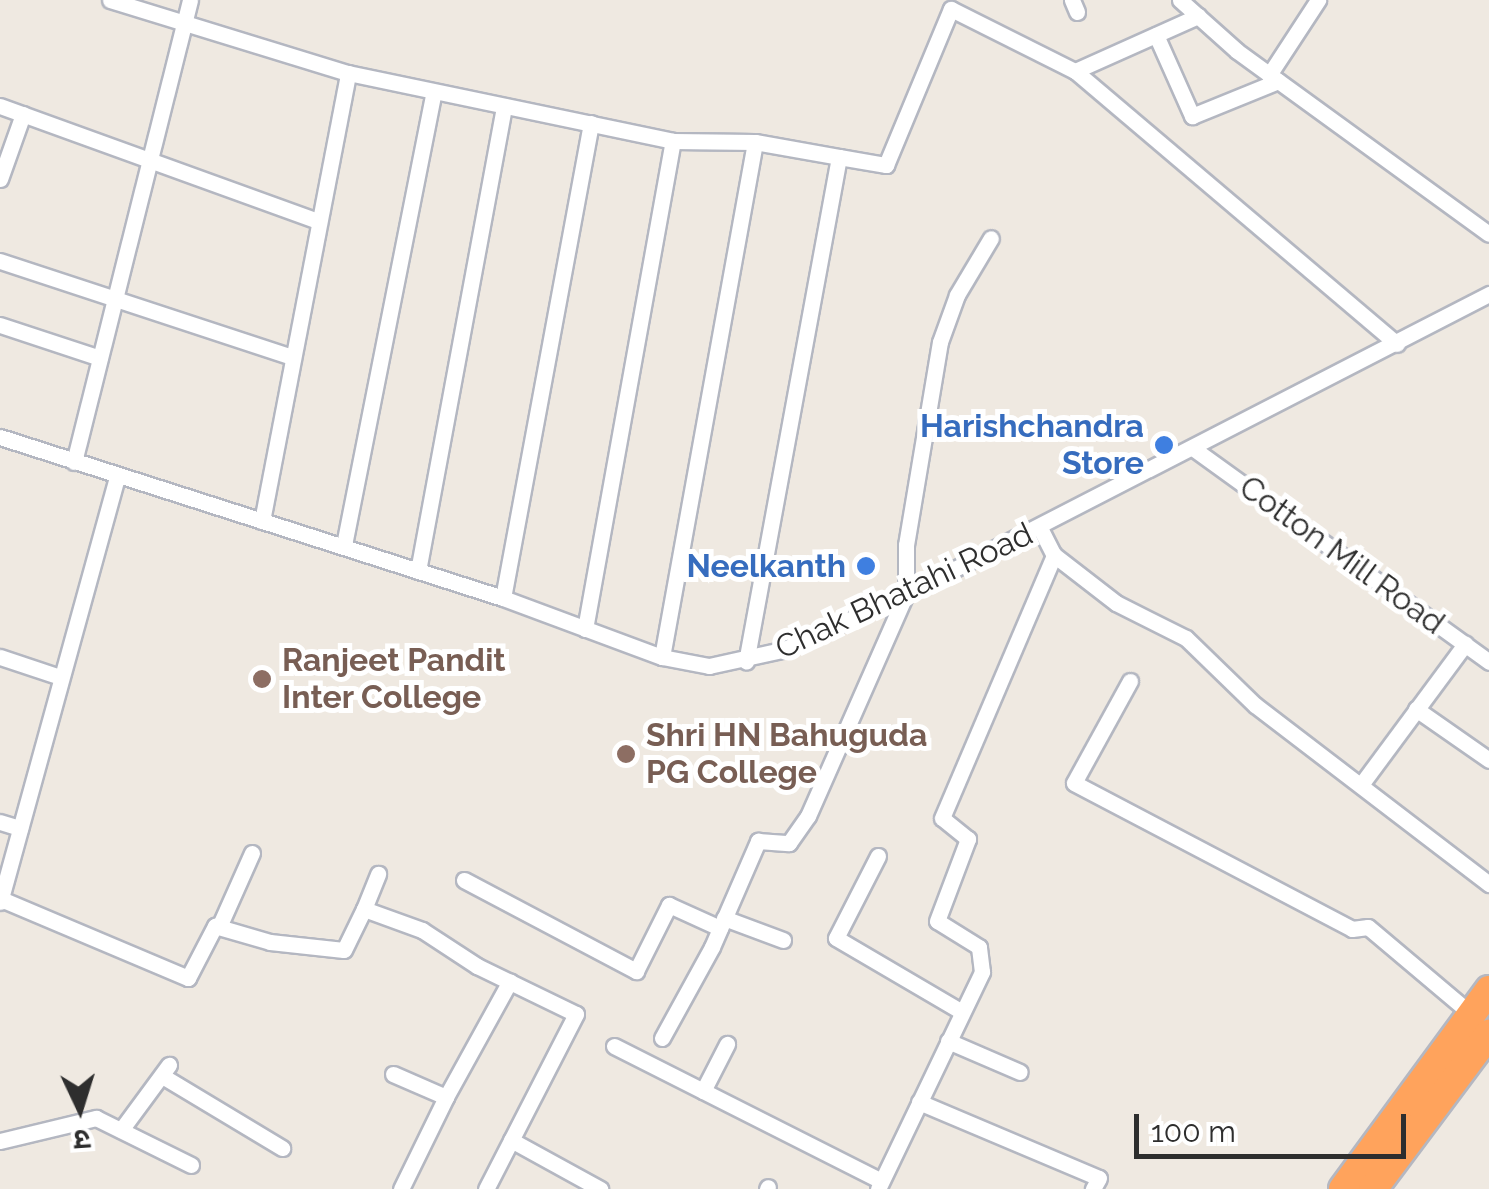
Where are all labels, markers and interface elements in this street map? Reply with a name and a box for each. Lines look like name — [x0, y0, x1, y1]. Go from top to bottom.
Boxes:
place label: Harishchandra Store — [920, 408, 1144, 483]
marker: Harishchandra Store — [1153, 434, 1175, 456]
street label: Cotton Mill Road — [1232, 467, 1452, 643]
street label: Chak Bhatahi Road — [769, 515, 1039, 667]
place label: Neelkanth — [686, 547, 846, 585]
marker: Neelkanth — [855, 555, 877, 577]
place label: Ranjeet Pandit Inter College — [282, 642, 506, 717]
marker: Ranjeet Pandit Inter College — [251, 668, 273, 690]
place label: Shri HN Bahuguda PG College — [646, 717, 927, 792]
marker: Shri HN Bahuguda PG College — [615, 743, 637, 765]
north arrow — [30, 1059, 130, 1159]
scale bar — [1139, 1094, 1412, 1156]
text: 100 m — [1151, 1114, 1236, 1149]
text: उ — [73, 1122, 91, 1156]

